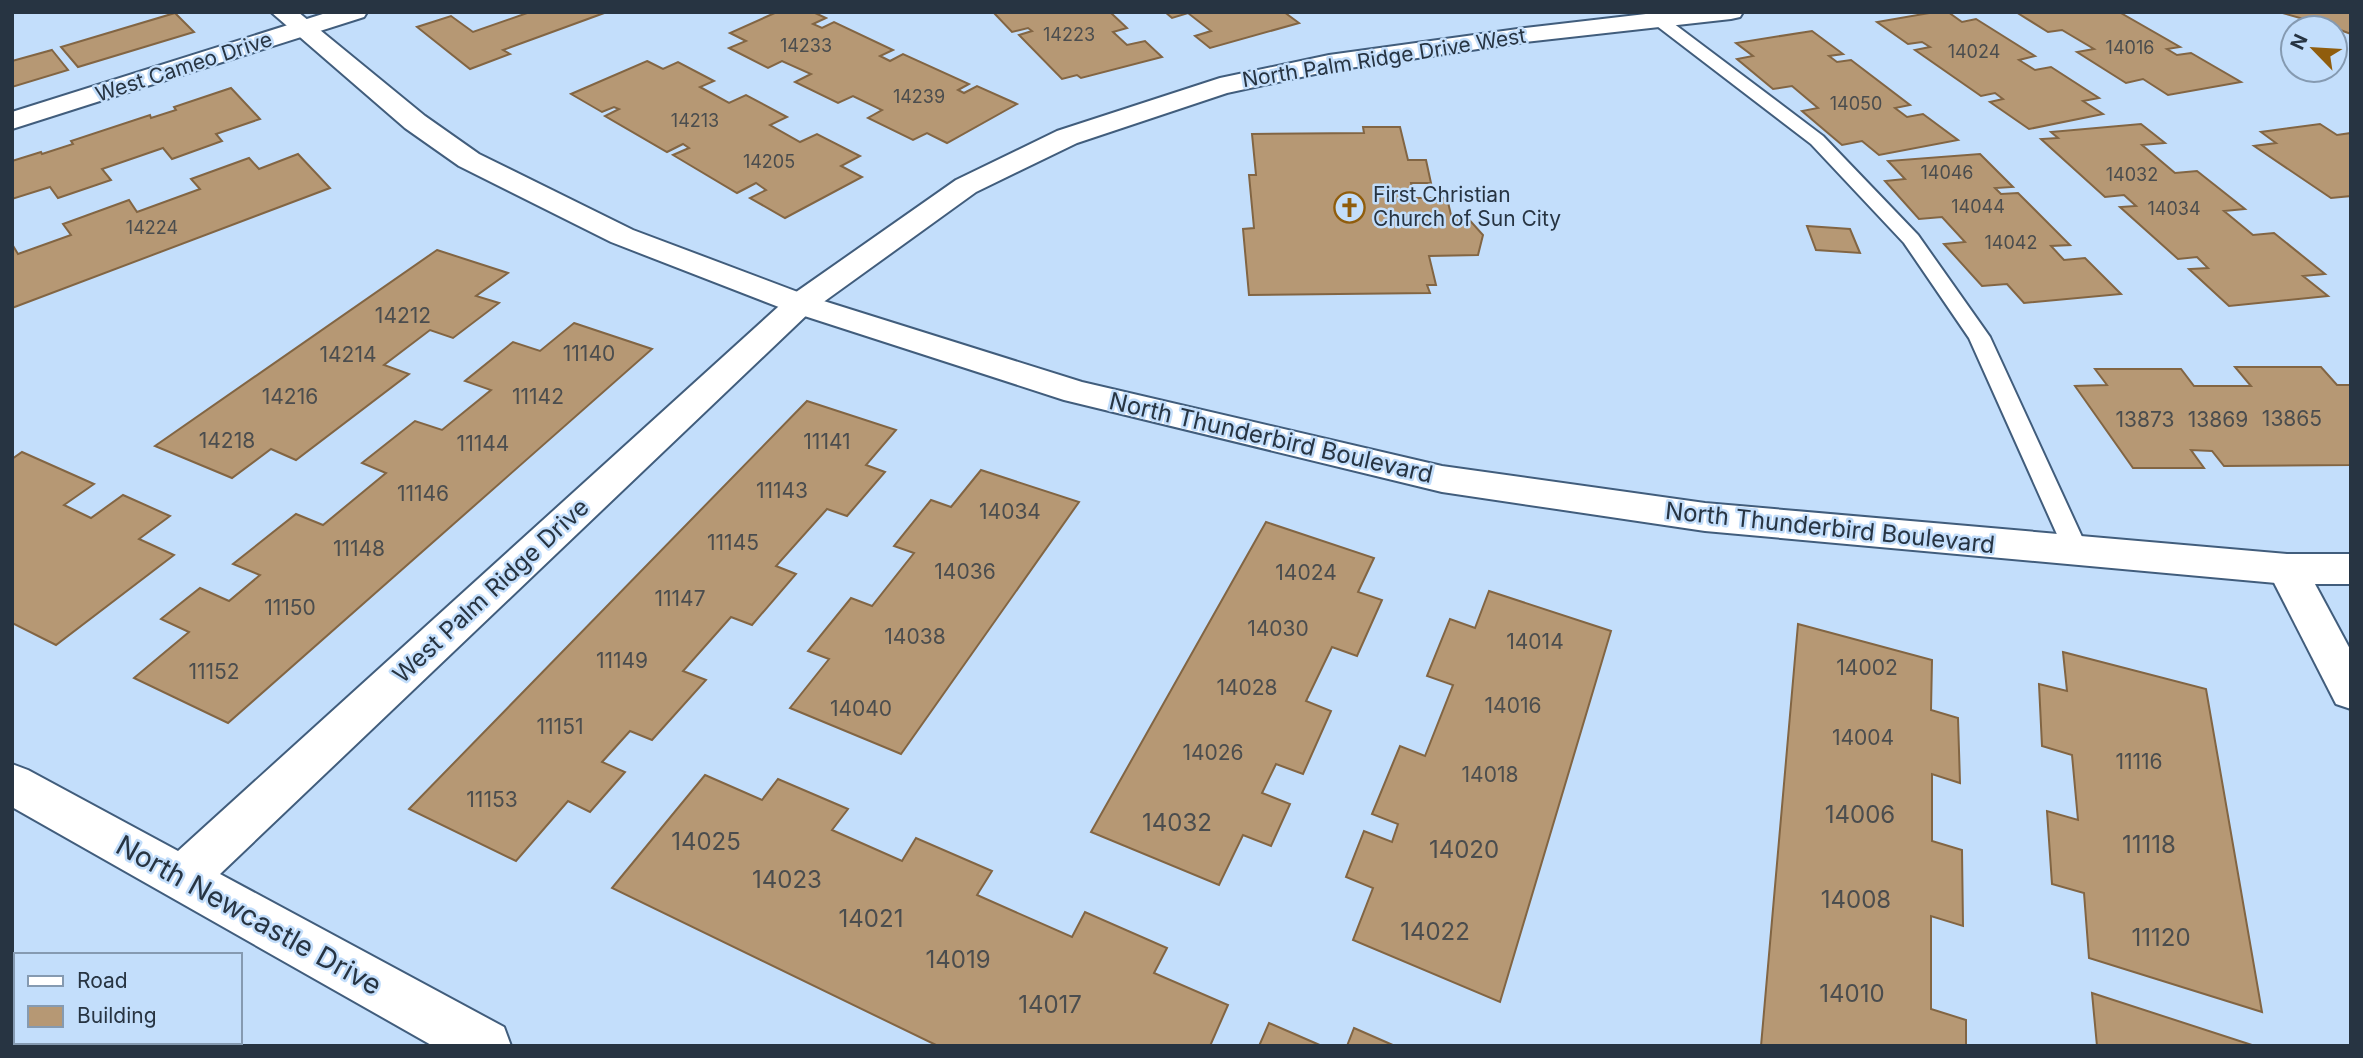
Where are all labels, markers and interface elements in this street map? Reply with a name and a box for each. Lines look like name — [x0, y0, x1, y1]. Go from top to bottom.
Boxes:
north arrow — [2279, 14, 2349, 84]
street label: North Palm Ridge Drive West — [1240, 23, 1528, 92]
house number: 14223 — [1043, 24, 1095, 45]
street label: West Cameo Drive — [92, 26, 275, 107]
text: N — [2286, 31, 2313, 53]
house number: 14233 — [780, 35, 832, 56]
house number: 14016 — [2106, 37, 2154, 58]
house number: 14024 — [1948, 41, 2000, 62]
house number: 14239 — [893, 86, 945, 107]
house number: 14050 — [1830, 93, 1882, 114]
house number: 14213 — [671, 110, 719, 131]
house number: 14205 — [743, 151, 795, 172]
house number: 14046 — [1920, 162, 1974, 183]
house number: 14032 — [2106, 164, 2158, 185]
place label: First Christian Church of Sun City — [1373, 182, 1561, 231]
church icon: First Christian Church of Sun City — [1333, 190, 1367, 224]
house number: 14044 — [1951, 196, 2005, 217]
house number: 14034 — [2147, 198, 2201, 219]
house number: 14224 — [126, 217, 178, 238]
house number: 14042 — [1985, 232, 2037, 253]
house number: 14212 — [375, 303, 431, 328]
house number: 11140 — [563, 341, 615, 366]
house number: 14214 — [319, 342, 377, 367]
house number: 14216 — [262, 384, 318, 409]
house number: 11142 — [512, 384, 564, 409]
street label: North Thunderbird Boulevard — [1106, 386, 1436, 489]
house number: 13865 — [2262, 406, 2322, 431]
house number: 13873 — [2115, 407, 2175, 432]
house number: 13869 — [2188, 407, 2248, 432]
house number: 14218 — [199, 428, 255, 453]
house number: 11141 — [803, 429, 851, 454]
house number: 11144 — [457, 431, 509, 456]
house number: 11143 — [756, 478, 808, 503]
house number: 11146 — [397, 481, 449, 506]
street label: West Palm Ridge Drive — [387, 492, 595, 689]
street label: North Thunderbird Boulevard — [1664, 496, 1996, 559]
house number: 14034 — [979, 499, 1041, 524]
house number: 11145 — [707, 530, 759, 555]
house number: 11148 — [333, 536, 385, 561]
house number: 14036 — [934, 559, 996, 584]
house number: 14024 — [1275, 560, 1337, 585]
house number: 11147 — [654, 586, 706, 611]
house number: 11150 — [264, 595, 316, 620]
house number: 14030 — [1247, 616, 1309, 641]
house number: 14038 — [884, 624, 946, 649]
house number: 14014 — [1506, 629, 1564, 654]
house number: 11149 — [596, 648, 648, 673]
house number: 14002 — [1836, 655, 1898, 680]
house number: 11152 — [188, 659, 240, 684]
house number: 14028 — [1216, 675, 1278, 700]
house number: 14016 — [1485, 693, 1541, 718]
house number: 14040 — [830, 696, 892, 721]
house number: 11151 — [537, 714, 583, 739]
house number: 14004 — [1832, 725, 1894, 750]
house number: 14026 — [1182, 740, 1244, 765]
house number: 11116 — [2115, 749, 2163, 774]
house number: 14018 — [1462, 762, 1518, 787]
house number: 11153 — [466, 787, 518, 812]
house number: 14006 — [1825, 800, 1895, 829]
house number: 14032 — [1142, 808, 1212, 837]
house number: 14025 — [671, 827, 741, 856]
street label: North Newcastle Drive — [110, 828, 388, 1002]
house number: 11118 — [2122, 830, 2176, 859]
house number: 14020 — [1429, 835, 1499, 864]
house number: 14023 — [752, 865, 822, 894]
house number: 14008 — [1821, 885, 1891, 914]
house number: 14021 — [839, 904, 903, 933]
house number: 14022 — [1400, 917, 1470, 946]
house number: 11120 — [2131, 923, 2191, 952]
house number: 14019 — [925, 945, 991, 974]
legend — [14, 953, 242, 1044]
text: Road — [77, 968, 128, 993]
house number: 14010 — [1819, 979, 1885, 1008]
house number: 14017 — [1018, 990, 1082, 1019]
text: Building — [77, 1003, 157, 1028]

